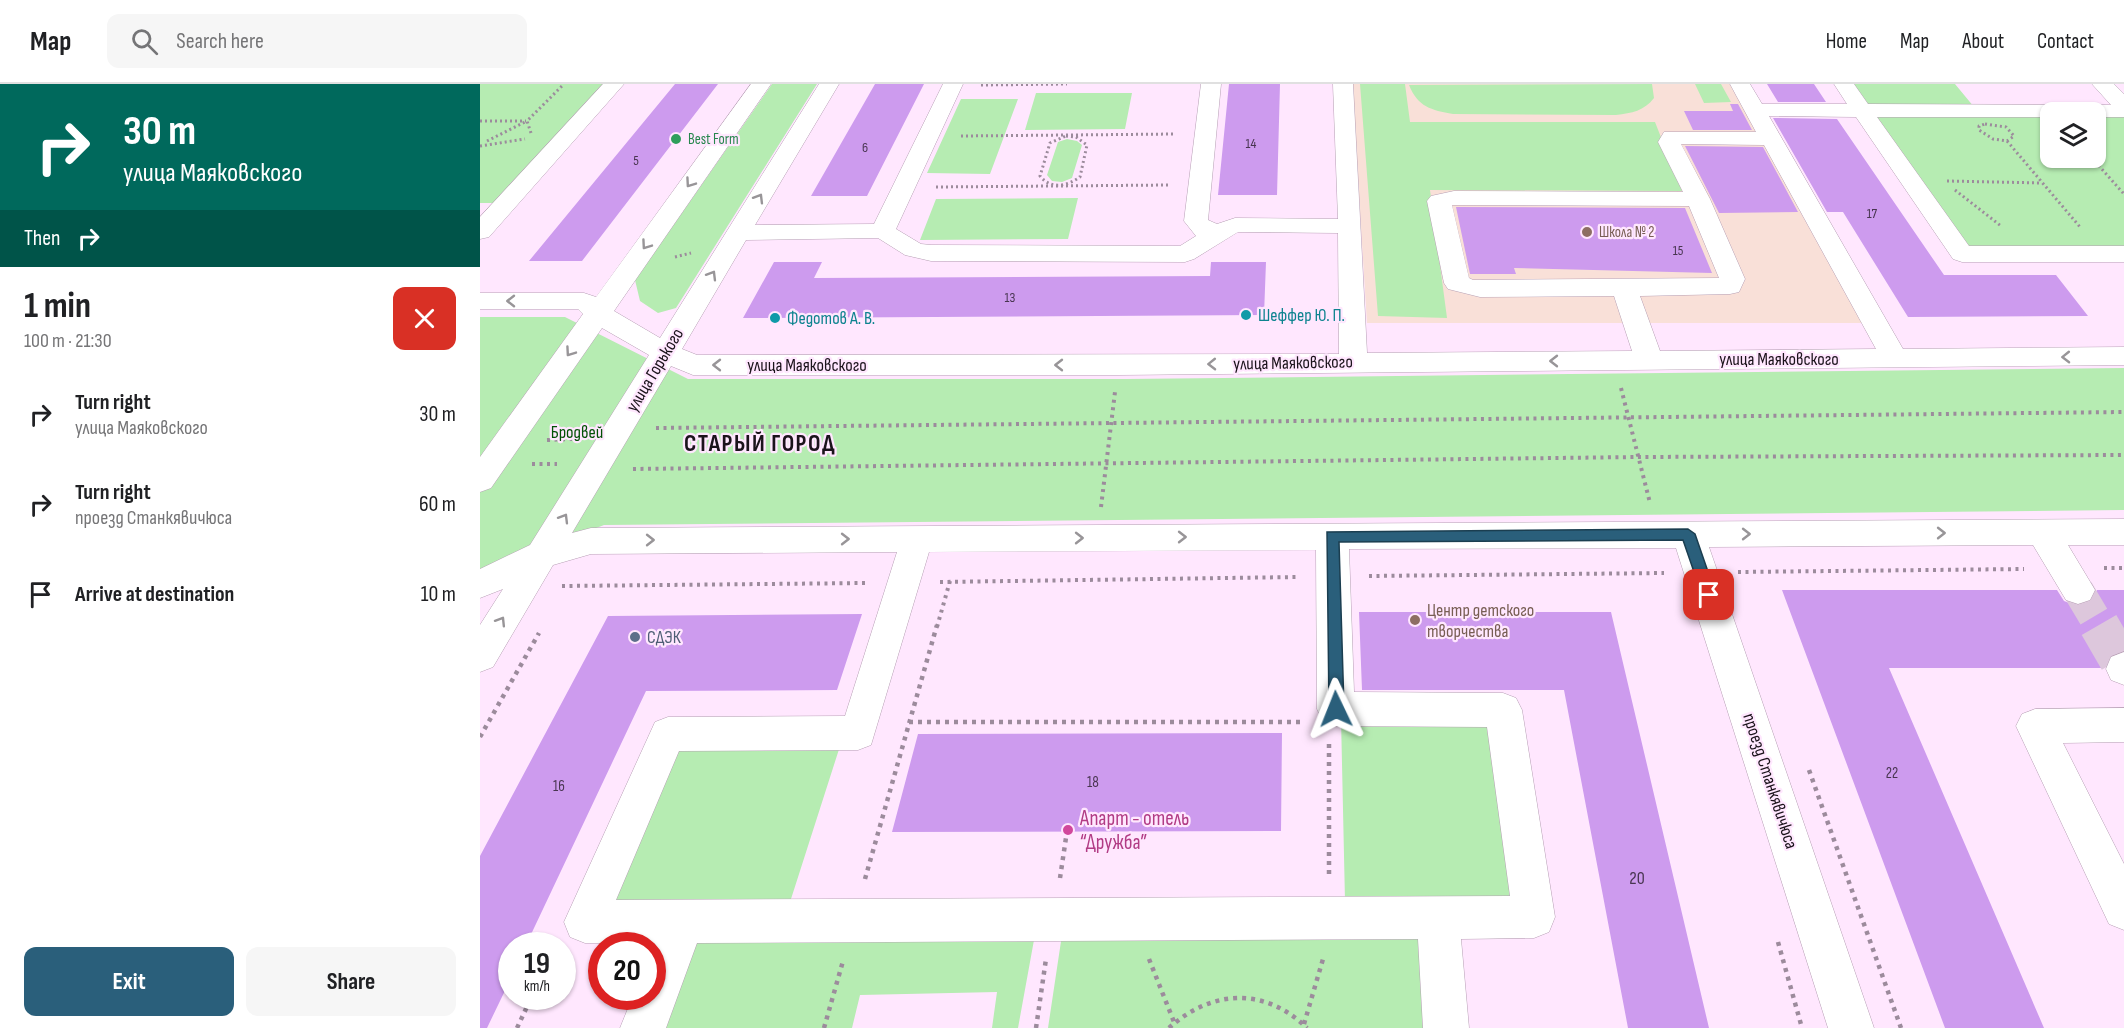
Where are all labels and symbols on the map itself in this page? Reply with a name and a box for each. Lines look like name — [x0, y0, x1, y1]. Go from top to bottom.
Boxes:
place label: Best Form — [688, 130, 739, 149]
marker: Best Form — [669, 132, 683, 146]
house number: 14 — [1246, 135, 1257, 152]
house number: 6 — [862, 139, 868, 156]
house number: 5 — [633, 152, 639, 169]
one-way arrow — [686, 177, 697, 188]
one-way arrow — [752, 194, 764, 204]
house number: 17 — [1867, 205, 1878, 222]
place label: Школа № 2 — [1599, 223, 1655, 242]
marker: Школа № 2 — [1580, 225, 1594, 239]
one-way arrow — [642, 239, 653, 250]
house number: 15 — [1673, 242, 1684, 259]
one-way arrow — [705, 271, 717, 281]
house number: 13 — [1005, 289, 1016, 306]
one-way arrow — [507, 295, 516, 307]
place label: Шеффер Ю. П. — [1258, 305, 1345, 326]
place label: Федотов А. В. — [787, 308, 875, 329]
marker: Шеффер Ю. П. — [1239, 308, 1253, 322]
marker: Федотов А. В. — [768, 311, 782, 325]
street label: улица Горького — [622, 324, 688, 416]
one-way arrow — [566, 346, 577, 357]
street label: улица Маяковского — [1719, 349, 1839, 370]
street label: улица Маяковского — [1233, 351, 1353, 375]
one-way arrow — [2061, 351, 2070, 363]
one-way arrow — [1550, 354, 1559, 367]
street label: улица Маяковского — [747, 355, 867, 376]
one-way arrow — [1208, 358, 1217, 370]
one-way arrow — [713, 359, 722, 371]
one-way arrow — [1055, 359, 1064, 371]
park label: Бродвей — [551, 422, 603, 443]
district label: СТАРЫЙ ГОРОД — [684, 429, 836, 458]
one-way arrow — [556, 514, 568, 524]
one-way arrow — [1937, 527, 1946, 539]
one-way arrow — [1742, 528, 1751, 540]
one-way arrow — [1178, 531, 1187, 543]
one-way arrow — [1074, 532, 1083, 544]
one-way arrow — [840, 533, 849, 545]
one-way arrow — [645, 534, 654, 546]
pin — [1683, 569, 1734, 620]
place label: Центр детского творчества — [1427, 600, 1534, 642]
marker: Центр детского творчества — [1408, 613, 1422, 627]
one-way arrow — [494, 617, 506, 627]
place label: СДЭК — [647, 627, 682, 648]
marker: СДЭК — [628, 630, 642, 644]
position arrow — [1304, 677, 1368, 741]
street label: проезд Станкявичюса — [1738, 711, 1802, 852]
house number: 22 — [1886, 764, 1898, 783]
house number: 18 — [1087, 773, 1099, 792]
house number: 16 — [553, 777, 565, 796]
place label: Апарт - отель “Дружба” — [1079, 806, 1189, 855]
marker: Апарт - отель “Дружба” — [1061, 823, 1075, 837]
house number: 20 — [1629, 868, 1645, 889]
speed limit sign: 20 — [588, 932, 666, 1010]

